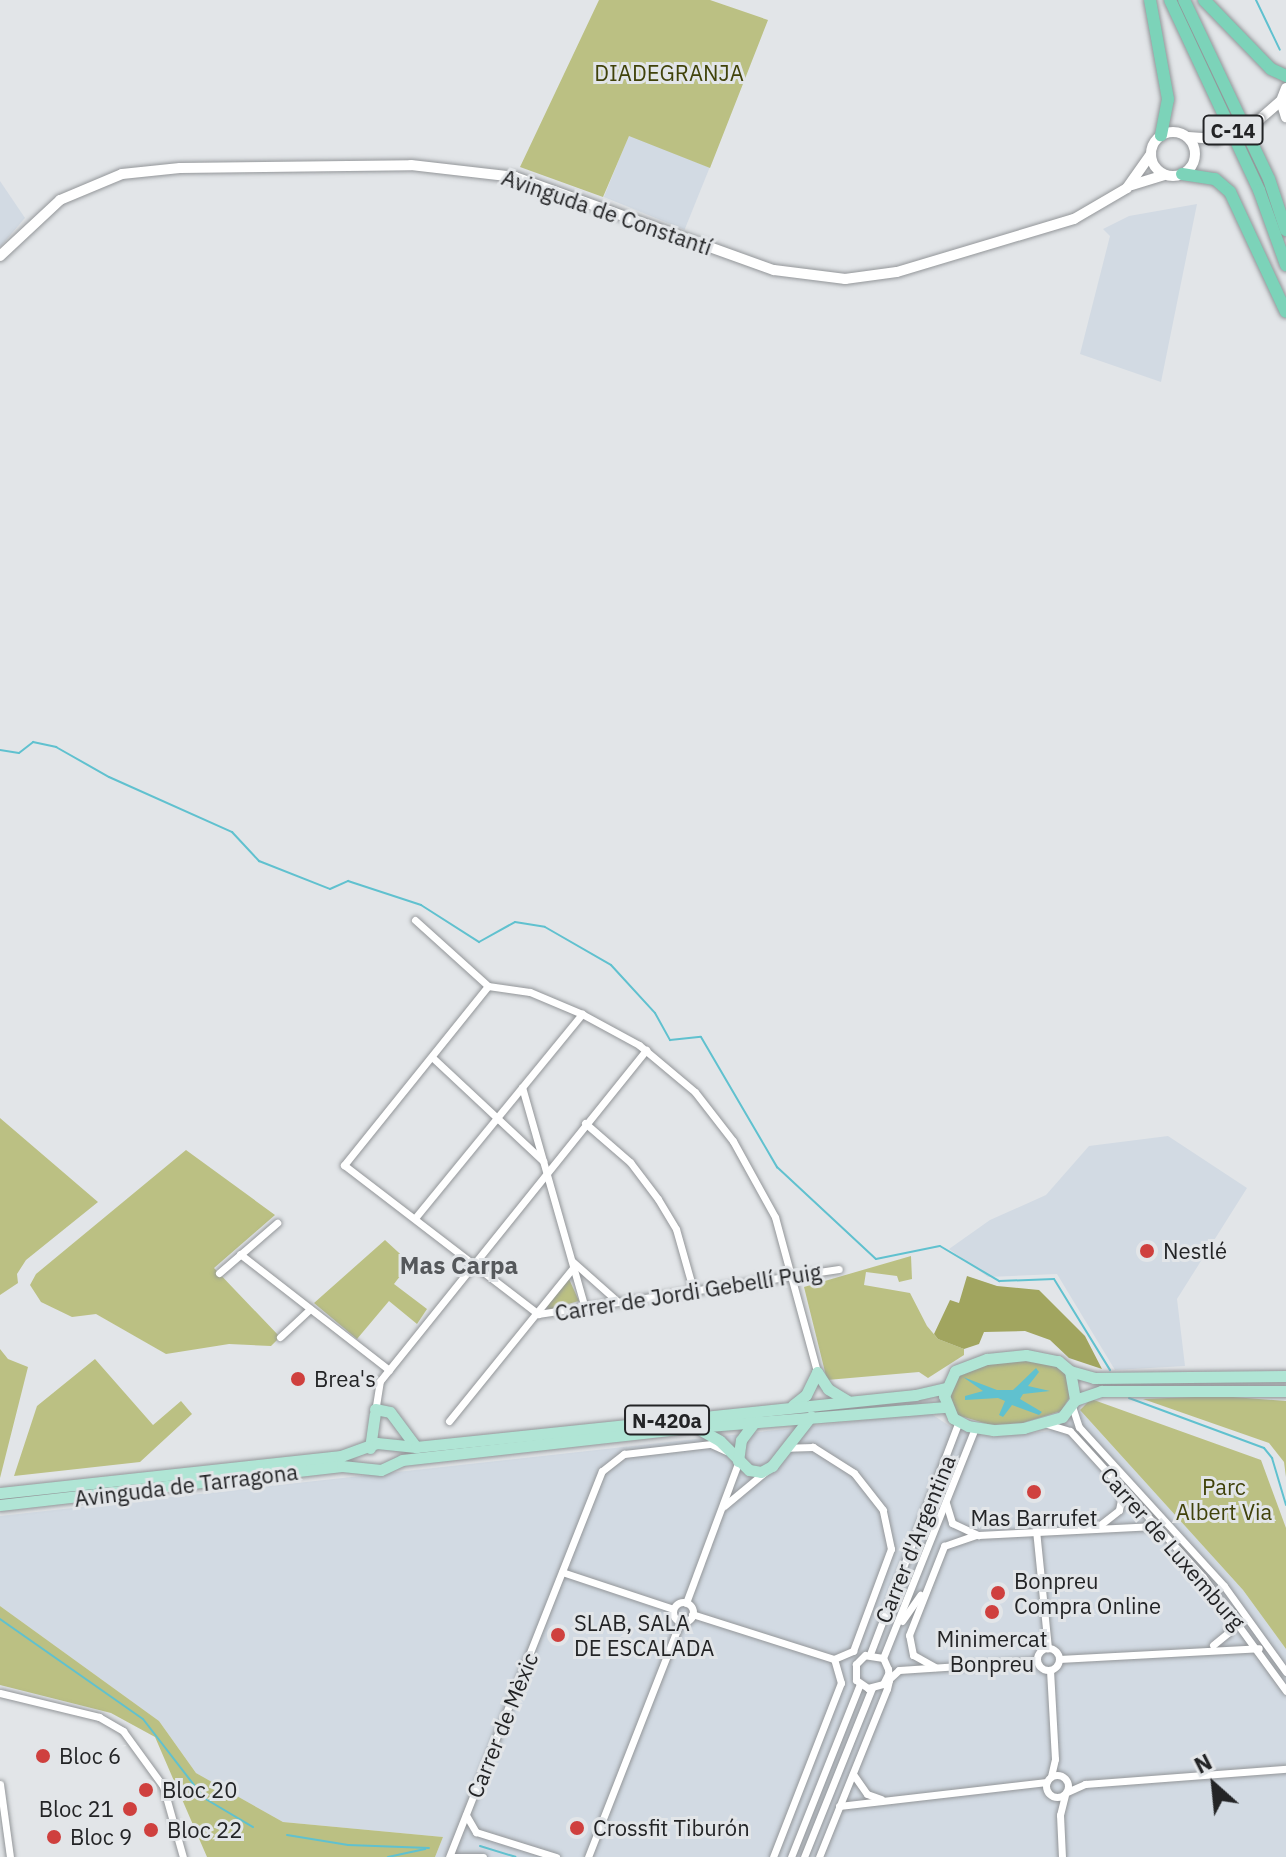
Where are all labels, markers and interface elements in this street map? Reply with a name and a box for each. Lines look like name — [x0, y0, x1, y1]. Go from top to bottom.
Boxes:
park label: DIADEGRANJA — [594, 60, 744, 86]
road number: C-14 — [1201, 114, 1265, 146]
street label: Avinguda de Constantí — [498, 164, 716, 260]
place label: Nestlé — [1163, 1238, 1227, 1264]
marker: Nestlé — [1138, 1242, 1156, 1260]
district label: Mas Carpa — [400, 1252, 518, 1280]
street label: Carrer de Jordi Gebellí Puig — [553, 1258, 823, 1326]
place label: Brea's — [314, 1366, 376, 1392]
marker: Brea's — [289, 1370, 307, 1388]
road number: N-420a — [623, 1404, 711, 1436]
street label: Carrer d'Argentina — [869, 1451, 961, 1627]
street label: Avinguda de Tarragona — [73, 1458, 299, 1512]
street label: Carrer de Luxemburg — [1095, 1461, 1251, 1635]
park label: Parc Albert Via — [1176, 1473, 1272, 1524]
marker: Mas Barrufet — [1025, 1483, 1043, 1501]
place label: Mas Barrufet — [970, 1505, 1098, 1531]
place label: Bonpreu Compra Online — [1014, 1567, 1161, 1618]
marker: Bonpreu Compra Online — [989, 1584, 1007, 1602]
marker: Minimercat Bonpreu — [983, 1603, 1001, 1621]
place label: SLAB, SALA DE ESCALADA — [574, 1609, 714, 1660]
place label: Minimercat Bonpreu — [936, 1625, 1048, 1676]
marker: SLAB, SALA DE ESCALADA — [549, 1626, 567, 1644]
street label: Carrer de Mèxic — [461, 1649, 543, 1801]
place label: Bloc 6 — [59, 1743, 121, 1769]
north arrow — [1174, 1745, 1254, 1825]
marker: Bloc 6 — [34, 1747, 52, 1765]
text: N — [1189, 1747, 1217, 1780]
place label: Bloc 20 — [162, 1777, 237, 1803]
marker: Bloc 20 — [137, 1781, 155, 1799]
place label: Bloc 21 — [39, 1796, 114, 1822]
marker: Bloc 21 — [121, 1800, 139, 1818]
place label: Crossfit Tiburón — [593, 1815, 750, 1841]
place label: Bloc 22 — [167, 1817, 242, 1843]
marker: Crossfit Tiburón — [568, 1819, 586, 1837]
marker: Bloc 22 — [142, 1821, 160, 1839]
place label: Bloc 9 — [70, 1824, 132, 1850]
marker: Bloc 9 — [45, 1828, 63, 1846]

